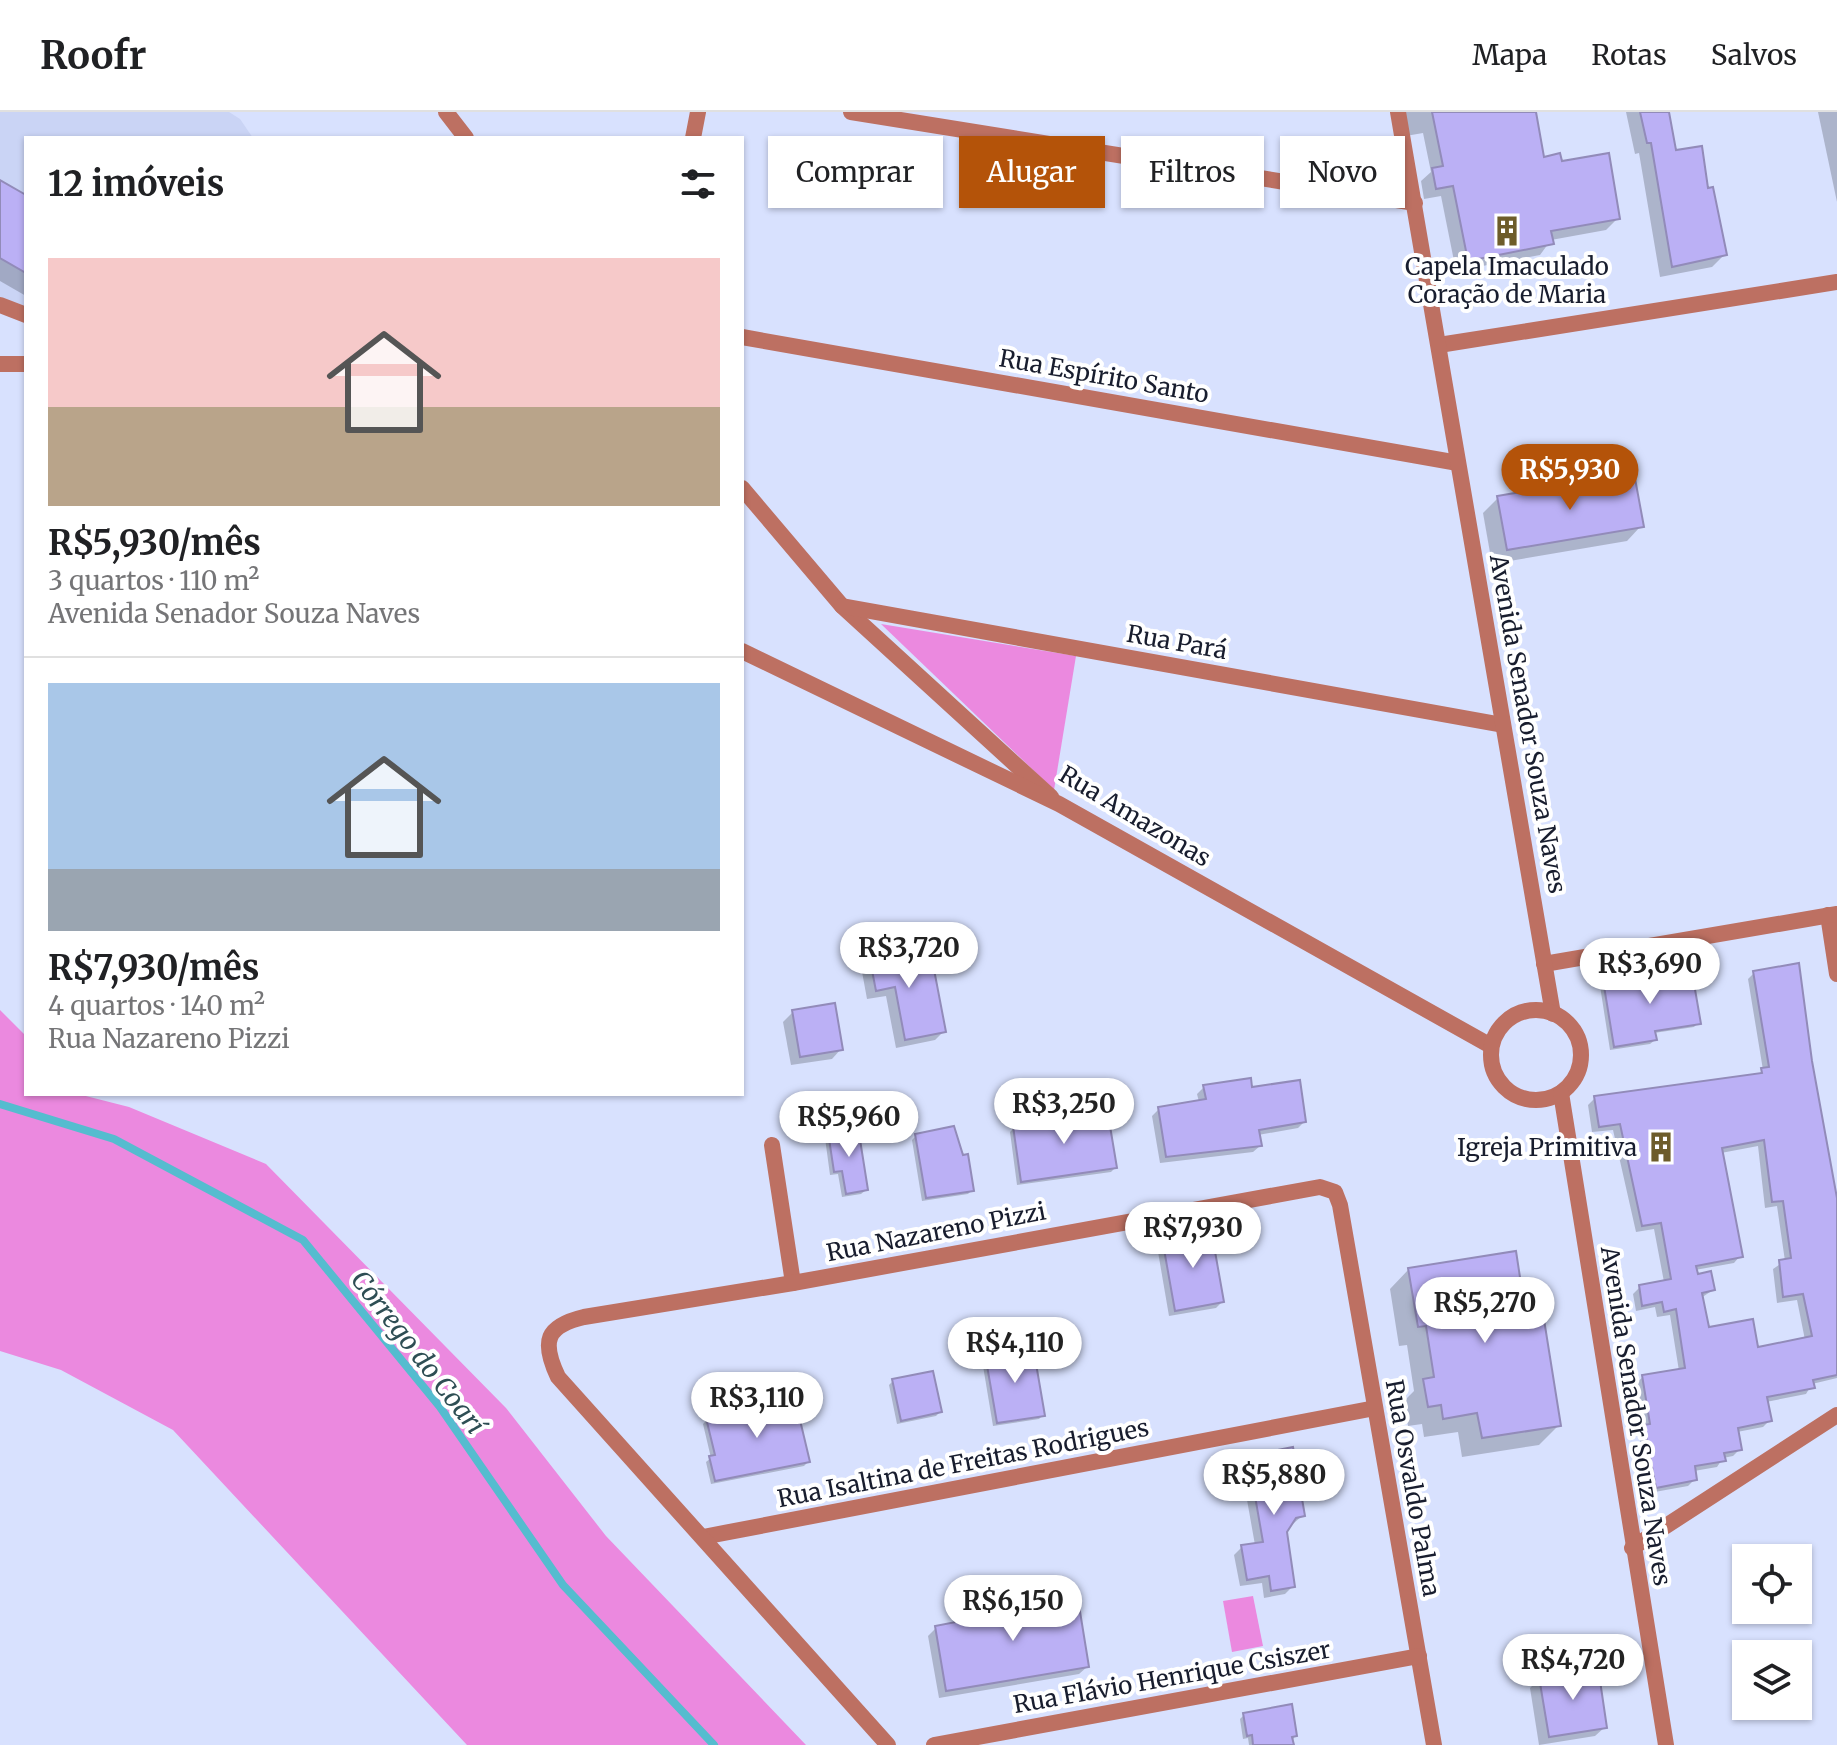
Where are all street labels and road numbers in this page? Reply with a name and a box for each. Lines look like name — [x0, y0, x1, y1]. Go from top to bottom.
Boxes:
street label: Rua Espírito Santo — [997, 342, 1211, 410]
street label: Avenida Senador Souza Naves — [1483, 551, 1573, 896]
street label: Rua Pará — [1124, 618, 1230, 666]
street label: Rua Amazonas — [1054, 759, 1216, 873]
street label: Rua Nazareno Pizzi — [824, 1195, 1049, 1268]
street label: Avenida Senador Souza Naves — [1594, 1243, 1678, 1588]
street label: Rua Osvaldo Palma — [1379, 1377, 1447, 1599]
street label: Rua Isaltina de Freitas Rodrigues — [775, 1412, 1151, 1514]
street label: Rua Flávio Henrique Csiszer — [1011, 1634, 1333, 1720]

